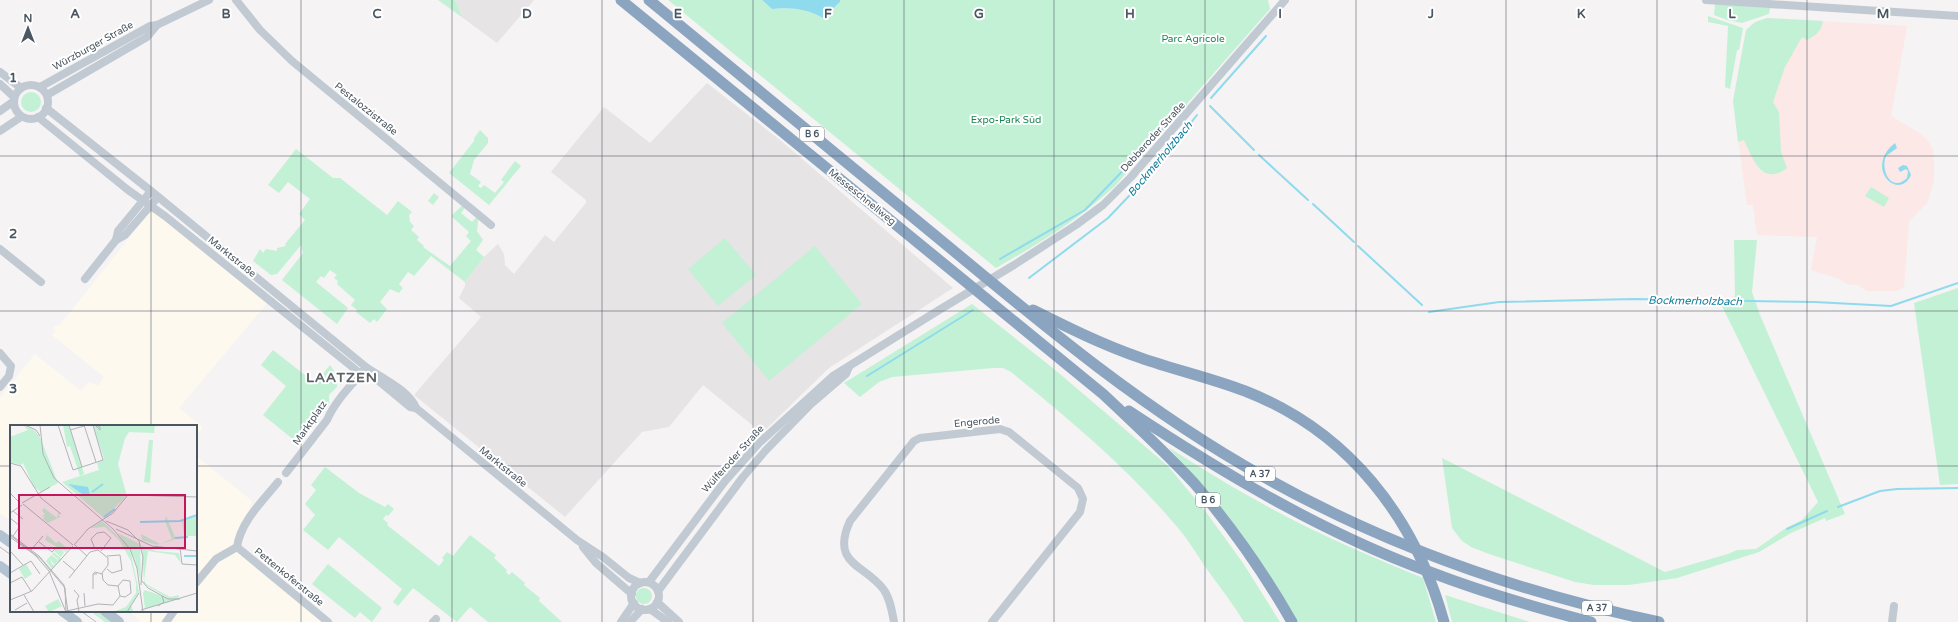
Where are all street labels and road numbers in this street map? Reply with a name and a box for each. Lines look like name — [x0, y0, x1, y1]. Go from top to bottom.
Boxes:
street label: Würzburger Straße — [51, 19, 136, 73]
street label: Pestalozzistraße — [332, 80, 400, 138]
street label: Debberoder Straße — [1118, 99, 1188, 175]
road number: B 6 — [800, 127, 824, 141]
street label: Messeschnellweg — [826, 166, 898, 228]
street label: Marktstraße — [206, 234, 259, 280]
street label: Marktplatz — [290, 398, 330, 448]
street label: Engerode — [954, 414, 1001, 430]
street label: Wülferoder Straße — [700, 423, 767, 495]
street label: Marktstraße — [477, 444, 530, 490]
road number: A 37 — [1245, 467, 1275, 481]
road number: B 6 — [1196, 493, 1220, 507]
street label: Pettenkoferstraße — [252, 545, 326, 609]
road number: A 37 — [1582, 601, 1612, 615]

